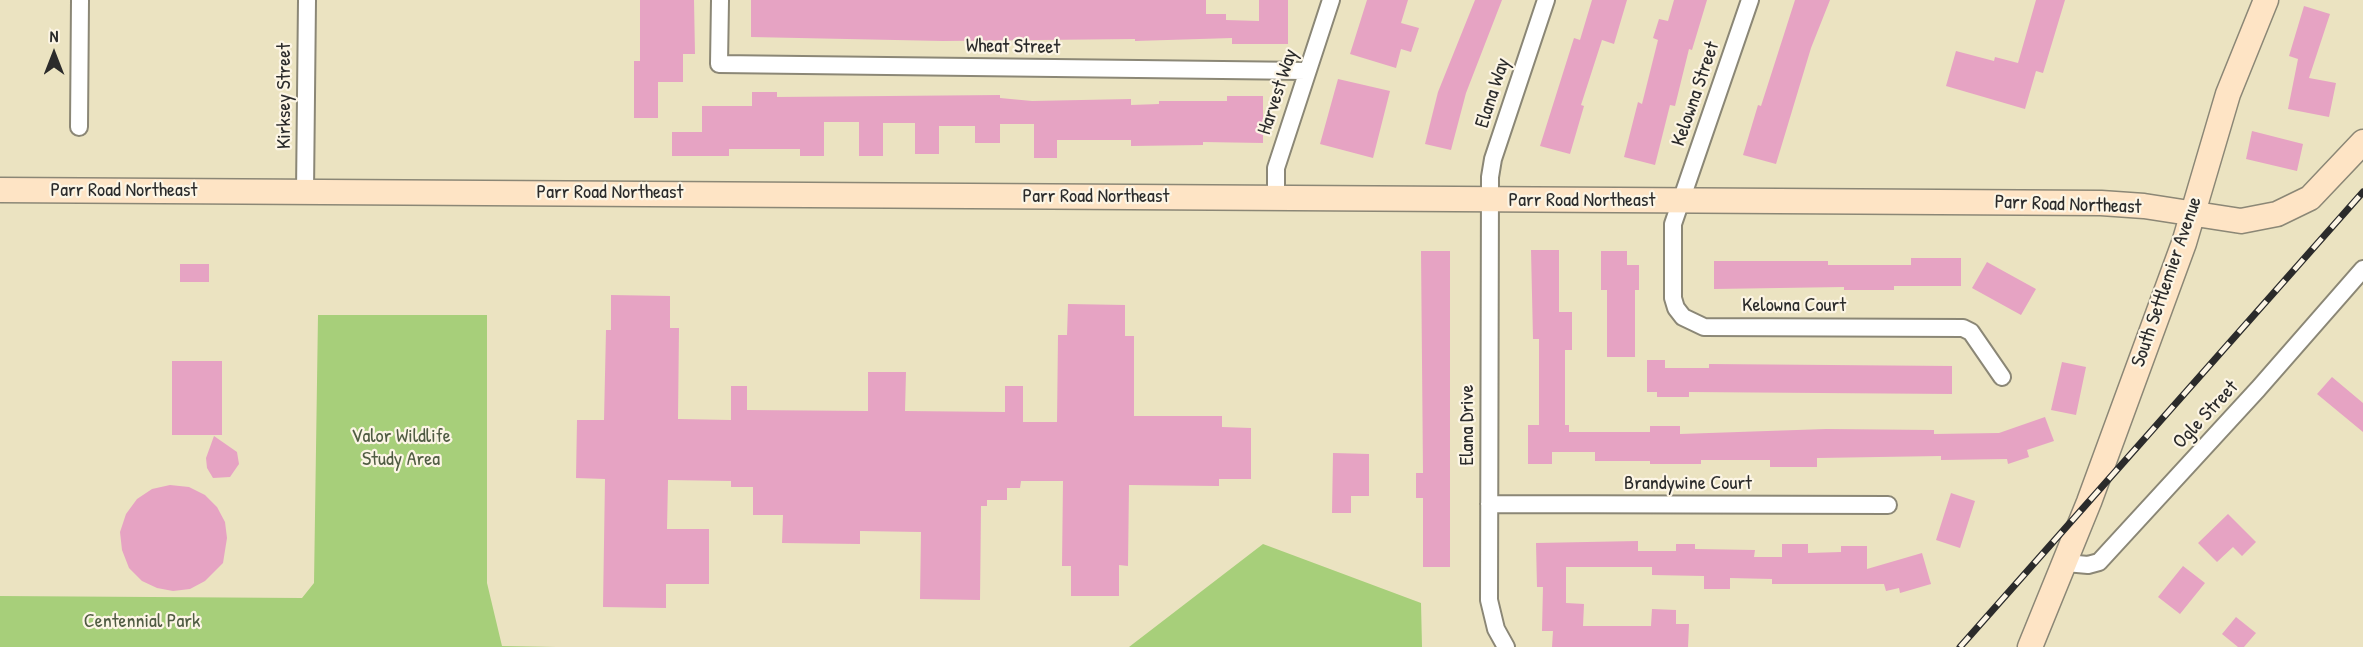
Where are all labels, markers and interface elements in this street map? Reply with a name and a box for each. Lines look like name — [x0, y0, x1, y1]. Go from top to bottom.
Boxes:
north arrow — [24, 24, 84, 84]
text: N — [50, 25, 58, 47]
street label: Wheat Street — [966, 34, 1060, 60]
street label: Kelowna Street — [1667, 39, 1725, 149]
street label: Kirksey Street — [273, 43, 297, 149]
street label: Harvest Way — [1253, 46, 1303, 138]
street label: Elana Way — [1470, 55, 1516, 131]
street label: Parr Road Northeast — [51, 179, 197, 203]
street label: Parr Road Northeast — [537, 181, 683, 205]
street label: Parr Road Northeast — [1023, 185, 1169, 209]
street label: Parr Road Northeast — [1509, 189, 1655, 213]
street label: Parr Road Northeast — [1994, 190, 2142, 220]
street label: South Settlemier Avenue — [2127, 194, 2207, 370]
street label: Kelowna Court — [1742, 294, 1846, 318]
street label: Ogle Street — [2168, 376, 2244, 454]
street label: Elana Drive — [1456, 384, 1480, 466]
park label: Valor Wildlife Study Area — [351, 425, 451, 472]
street label: Brandywine Court — [1624, 472, 1752, 496]
park label: Centennial Park — [84, 610, 200, 634]

